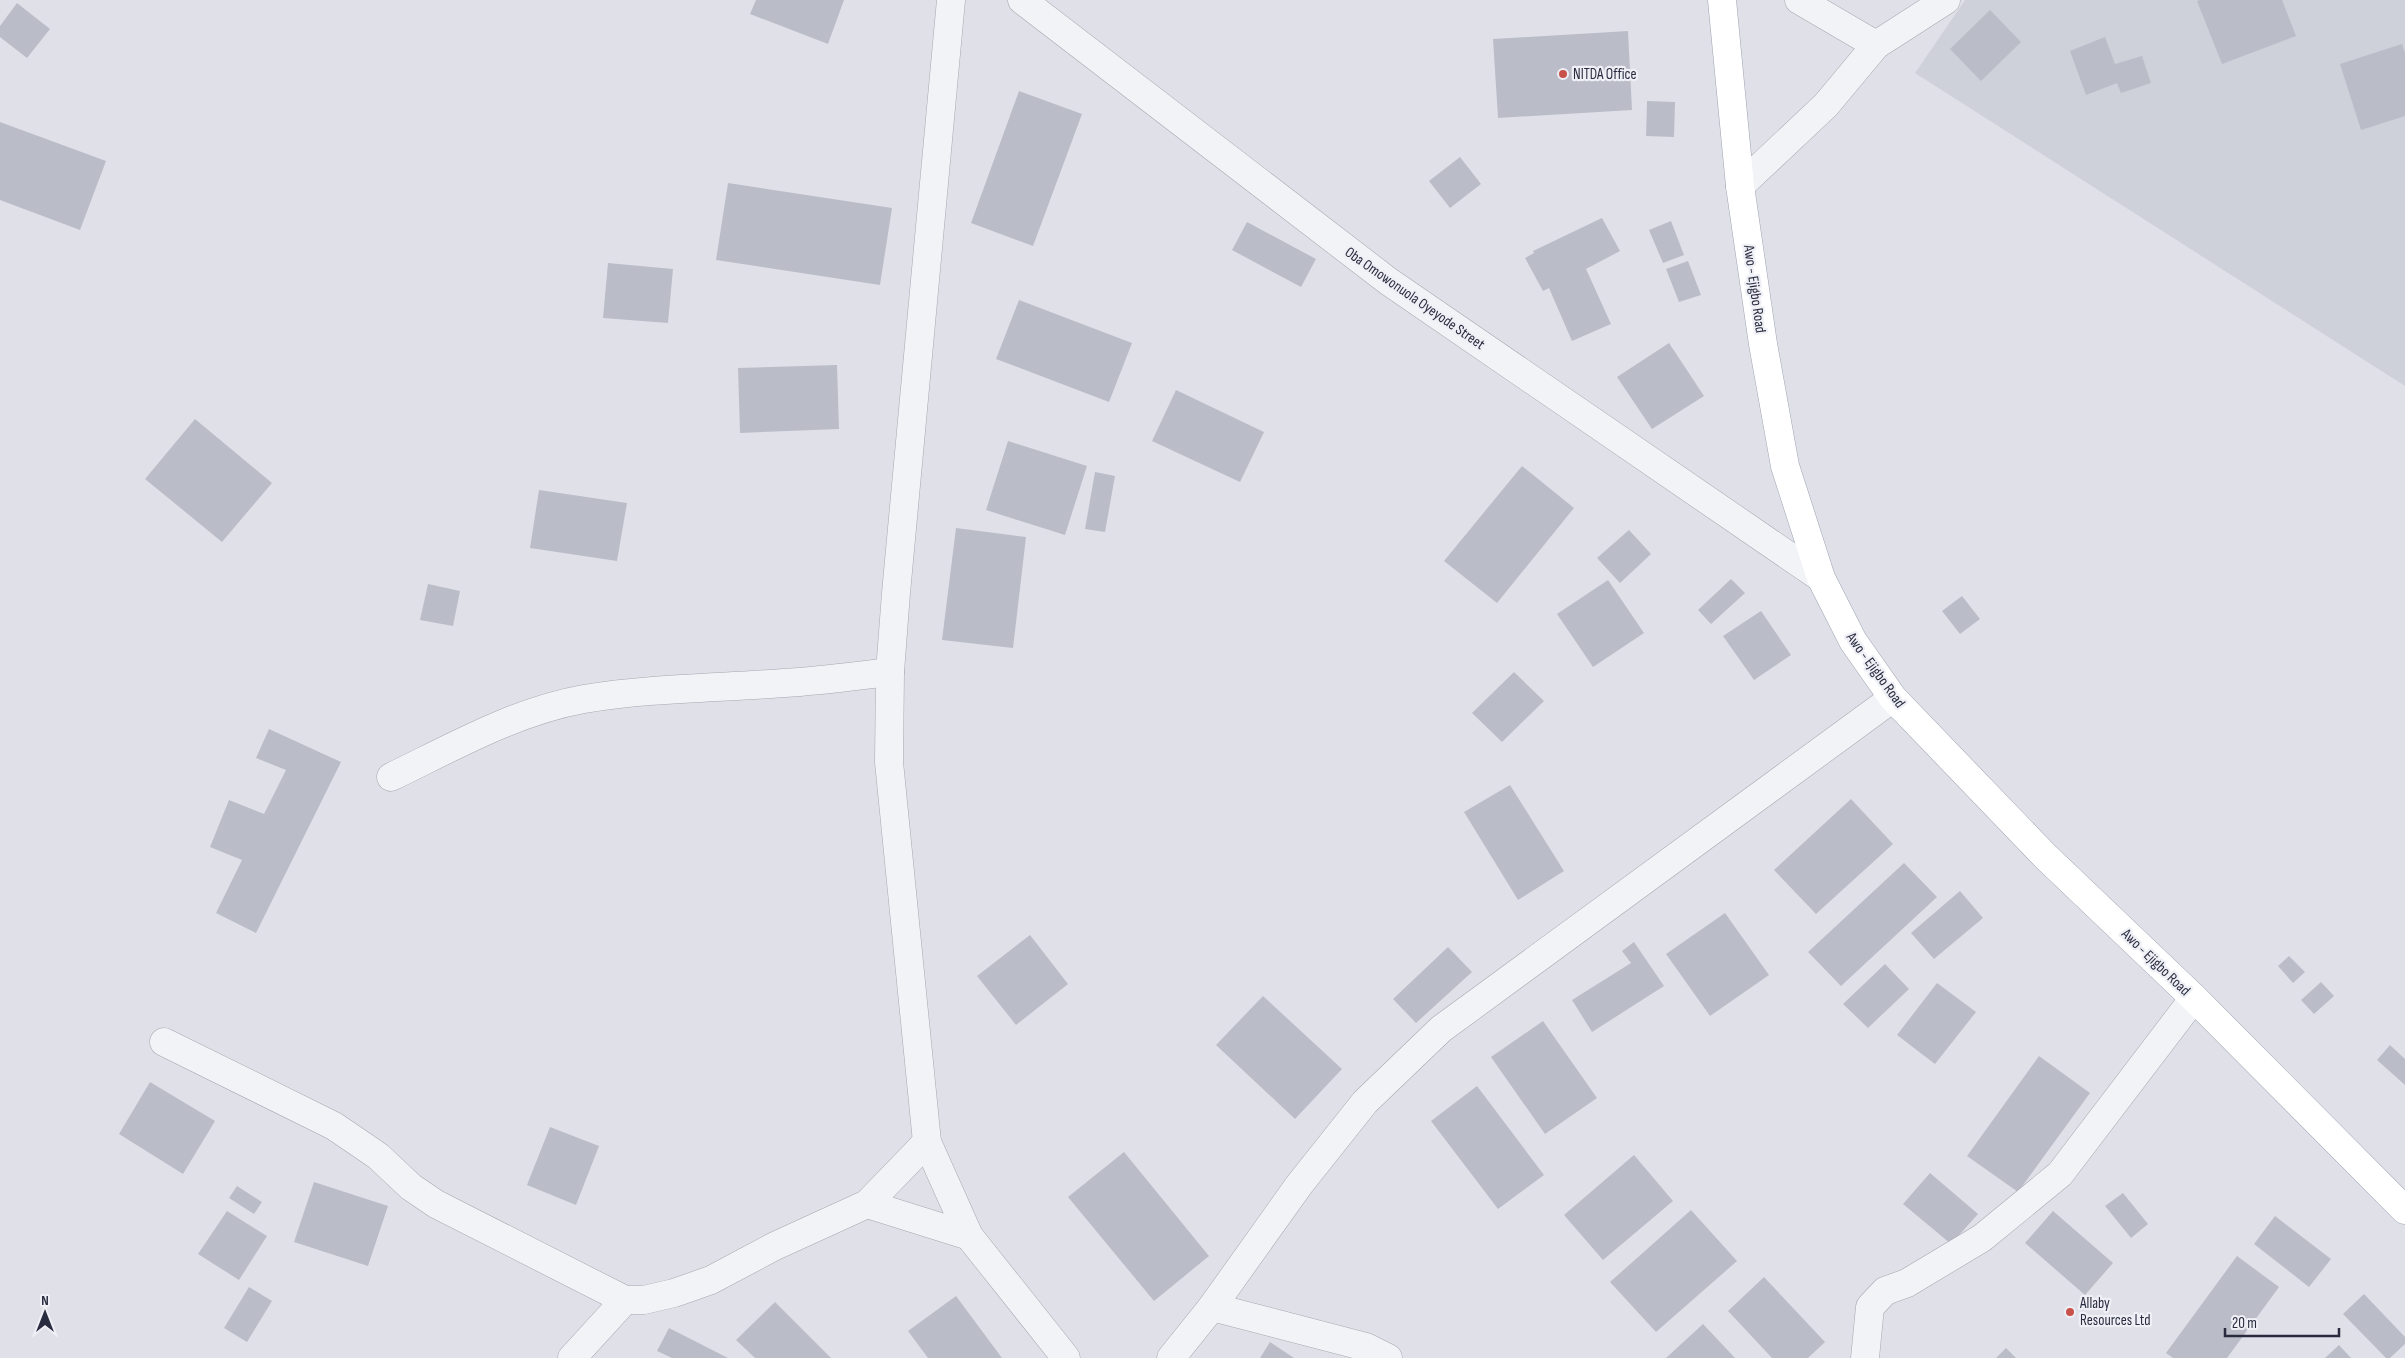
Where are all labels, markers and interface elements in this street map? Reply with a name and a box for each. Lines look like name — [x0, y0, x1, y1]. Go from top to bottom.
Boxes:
place label: NITDA Office — [1573, 65, 1637, 84]
marker: NITDA Office — [1557, 68, 1569, 80]
street label: Oba Omowonuola Oyeyode Street — [1341, 243, 1489, 354]
street label: Awo - Ejigbo Road — [1739, 243, 1770, 334]
street label: Awo - Ejigbo Road — [1841, 628, 1909, 712]
street label: Awo - Ejigbo Road — [2116, 924, 2194, 1000]
north arrow — [20, 1288, 70, 1338]
text: N — [41, 1292, 49, 1309]
place label: Allaby Resources Ltd — [2079, 1294, 2151, 1330]
marker: Allaby Resources Ltd — [2064, 1306, 2076, 1318]
scale bar — [2225, 1306, 2339, 1338]
text: 20 m — [2232, 1314, 2257, 1333]

